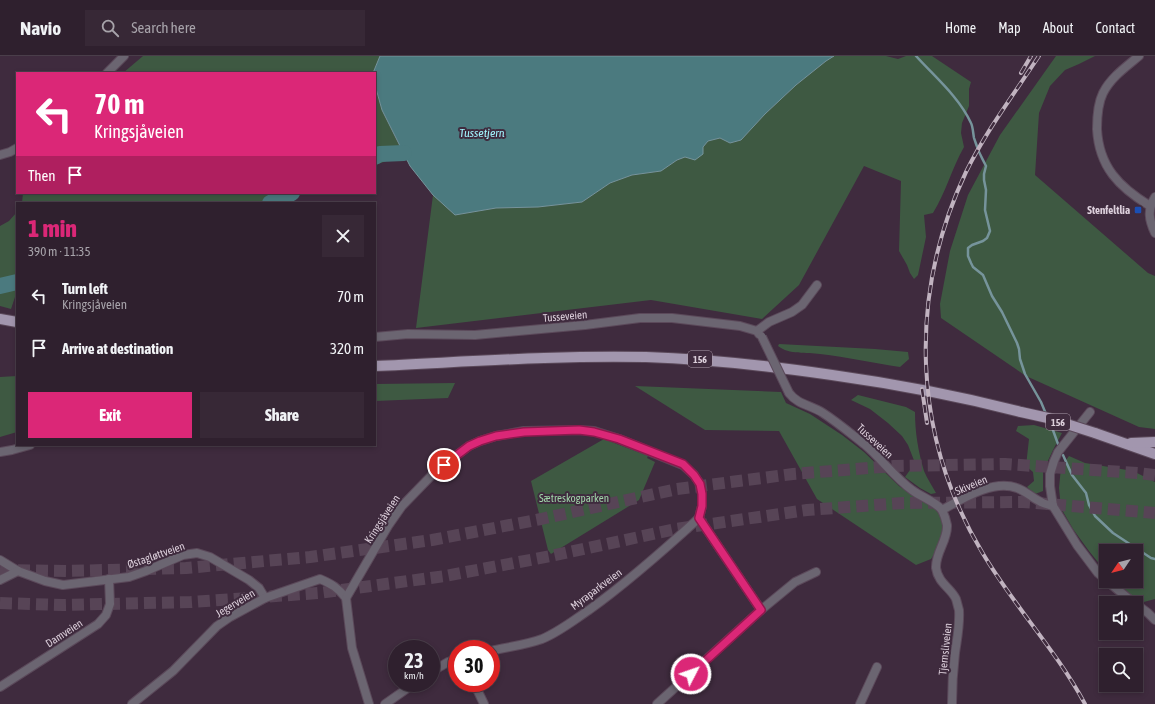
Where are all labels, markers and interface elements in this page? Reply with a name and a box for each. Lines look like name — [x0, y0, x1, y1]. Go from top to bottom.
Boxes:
search box — [85, 10, 365, 46]
text: Navio — [20, 17, 61, 39]
icon: search — [99, 17, 121, 39]
text: Search here — [131, 19, 196, 36]
text: Home — [945, 20, 976, 36]
text: Map — [998, 20, 1021, 36]
text: About — [1043, 20, 1074, 36]
text: Contact — [1096, 20, 1135, 36]
icon: left — [28, 88, 80, 140]
text: 70 m — [94, 88, 144, 120]
text: Kringsjåveien — [94, 121, 184, 142]
water label: Tussetjern — [459, 126, 505, 140]
icon: arrive — [64, 164, 86, 186]
text: Then — [28, 167, 56, 184]
place label: Stenfeltlia — [1087, 204, 1130, 216]
marker: Stenfeltlia — [1133, 205, 1143, 215]
text: 1 min — [28, 215, 77, 242]
button: close — [322, 215, 364, 257]
text: 390 m · 11:35 — [28, 244, 91, 259]
text: Turn left — [62, 280, 108, 297]
icon: left — [28, 285, 50, 307]
text: 70 m — [337, 288, 364, 305]
text: Kringsjåveien — [62, 297, 127, 312]
street label: Tusseveien — [542, 308, 588, 324]
icon: arrive — [28, 337, 50, 359]
text: Arrive at destination — [62, 340, 173, 357]
text: 320 m — [330, 340, 364, 357]
road number: 156 — [688, 351, 712, 367]
button: Exit — [28, 392, 192, 438]
button: Share — [200, 392, 364, 438]
road number: 156 — [1046, 414, 1070, 430]
street label: Tusseveien — [855, 421, 895, 461]
pin — [427, 448, 461, 482]
icon: arrive — [433, 454, 455, 476]
street label: Skiveien — [953, 473, 989, 497]
park label: Sætreskogparken — [539, 492, 609, 504]
street label: Kringsjåveien — [362, 493, 402, 545]
street label: Østagløttveien — [126, 540, 186, 570]
north arrow — [1099, 544, 1143, 588]
map controls — [1099, 544, 1143, 692]
street label: Myraparkveien — [568, 566, 624, 612]
street label: Jegerveien — [213, 587, 257, 619]
button: sound — [1099, 596, 1143, 640]
street label: Damveien — [43, 617, 85, 649]
street label: Tjernsliveien — [936, 622, 954, 676]
speed limit sign: 30 — [448, 640, 500, 692]
button: search — [1099, 648, 1143, 692]
text: 23 — [405, 649, 423, 672]
position arrow — [670, 653, 712, 695]
text: km/h — [404, 670, 424, 681]

